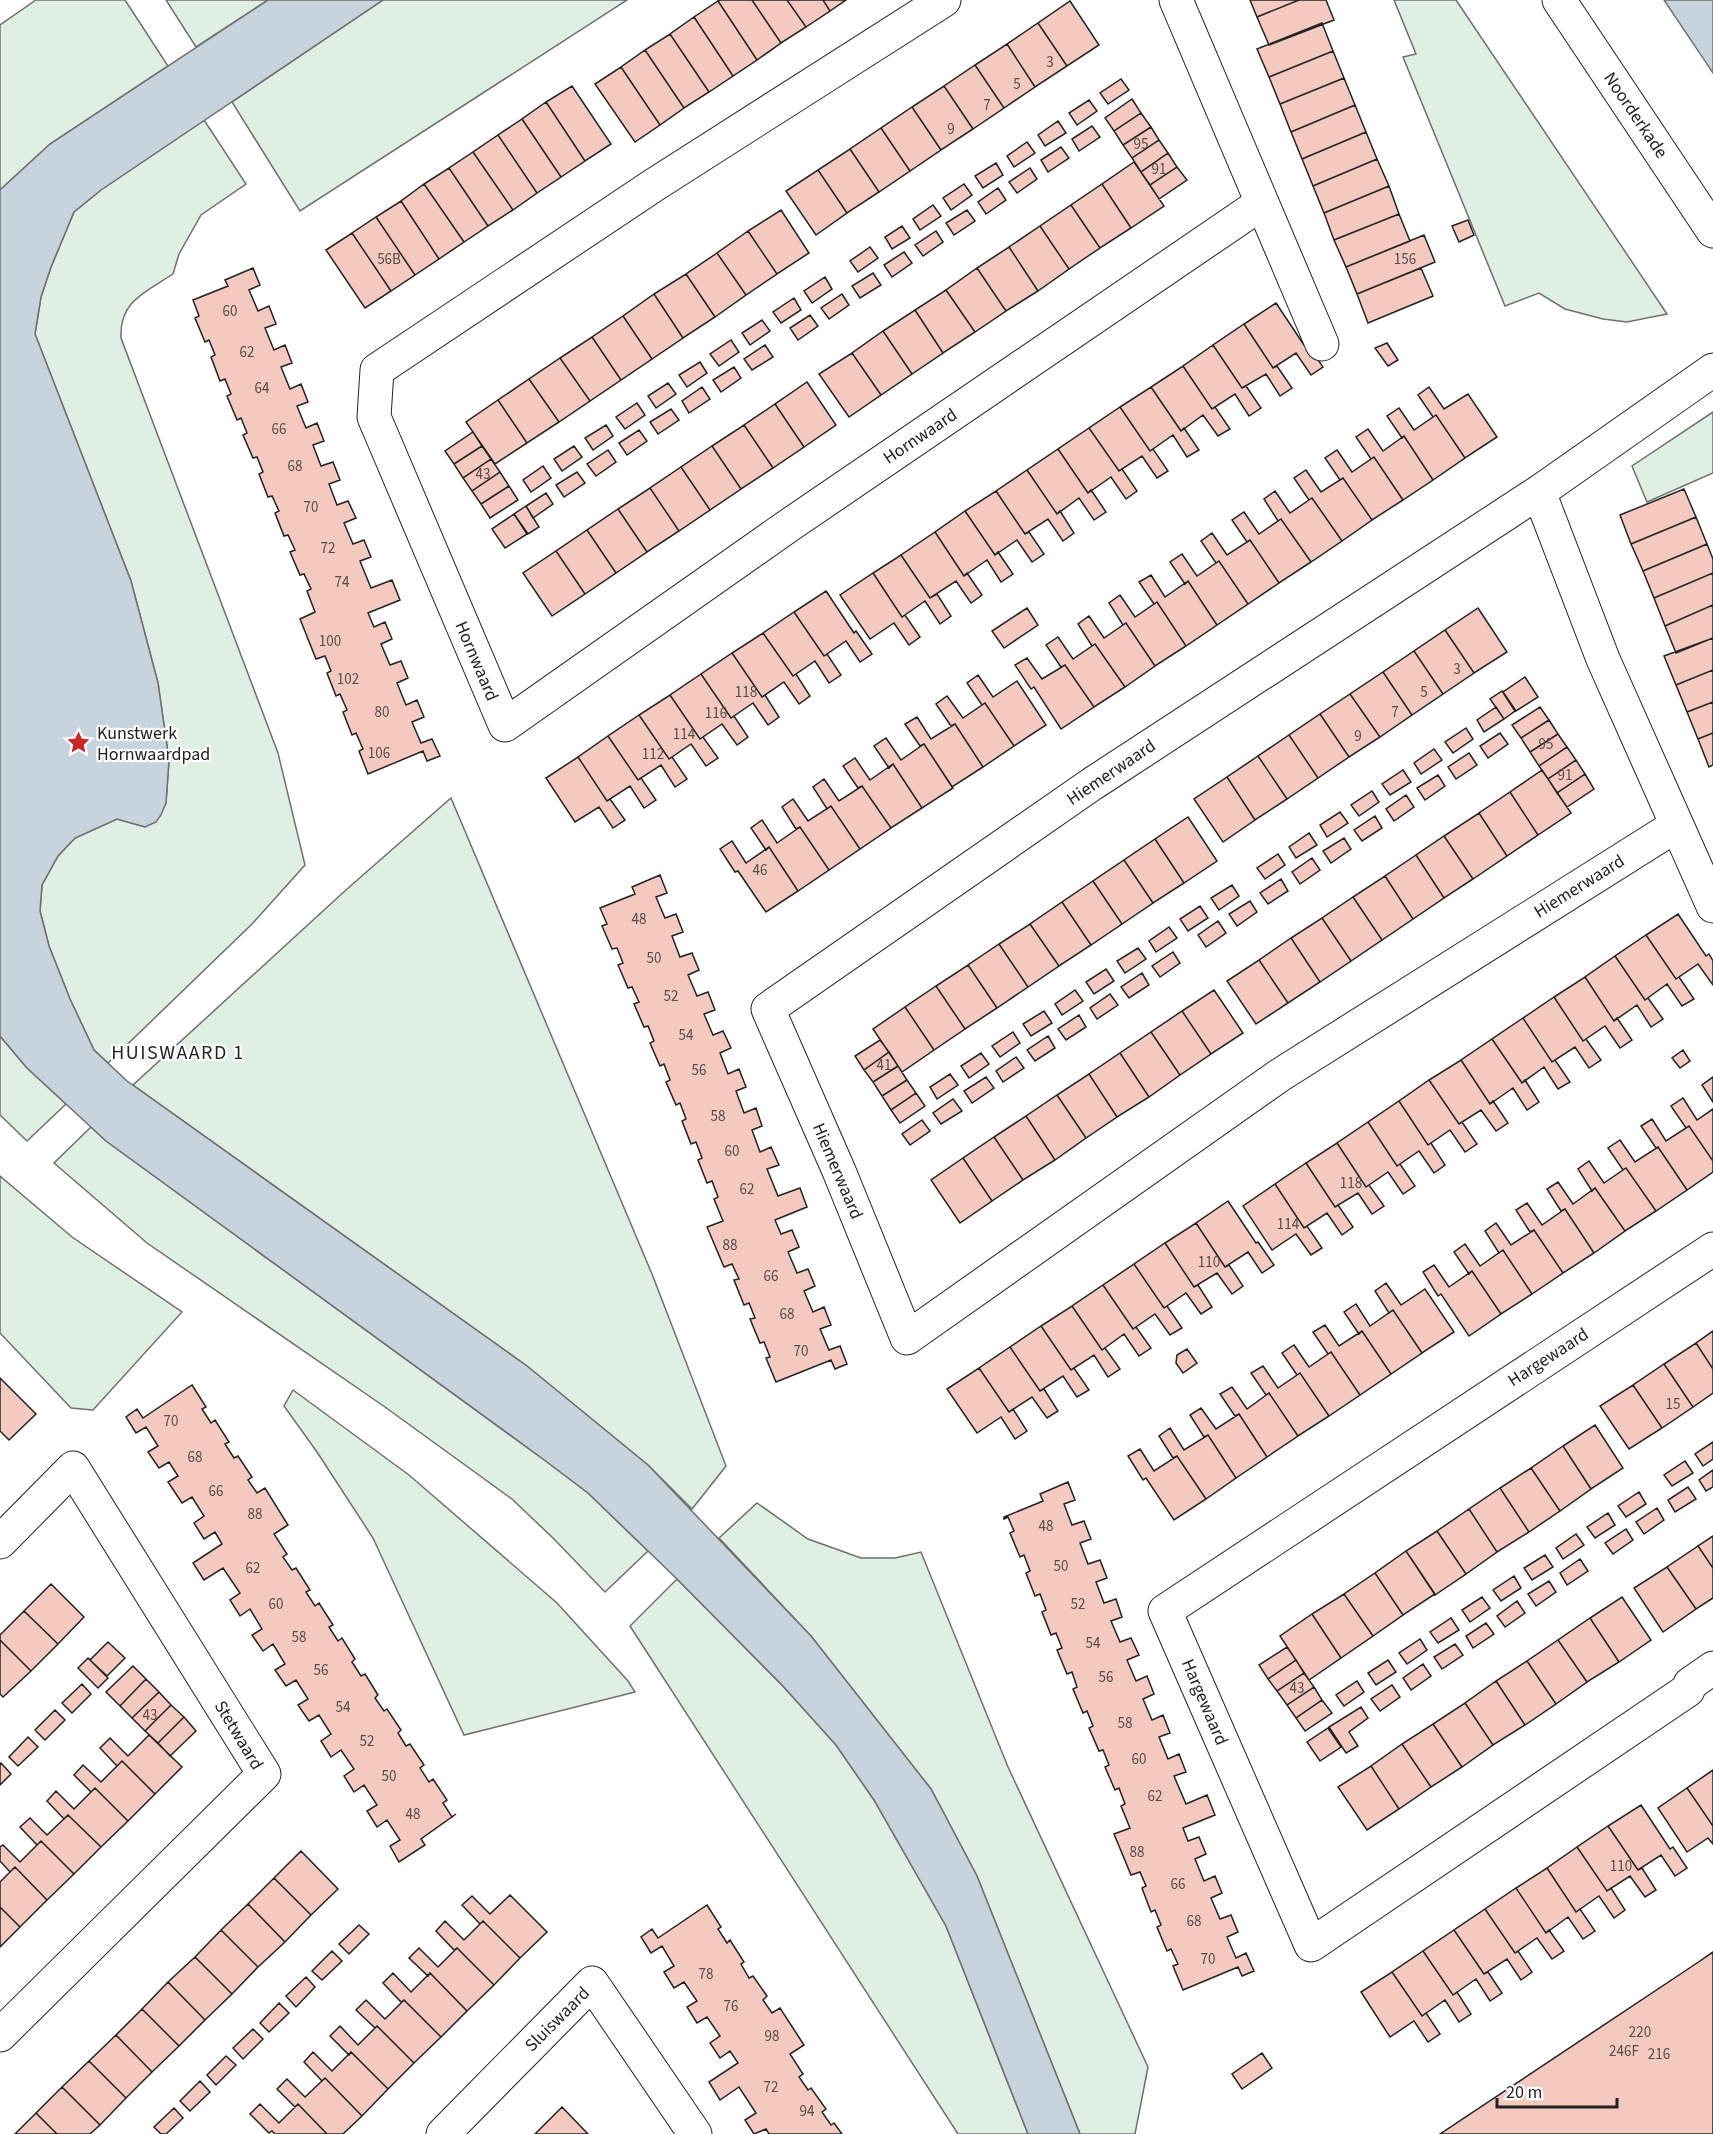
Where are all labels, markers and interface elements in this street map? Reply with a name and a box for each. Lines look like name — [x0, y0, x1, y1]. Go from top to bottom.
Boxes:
house number: 3 — [1046, 52, 1054, 73]
street label: Noorderkade — [1598, 67, 1674, 163]
house number: 5 — [1013, 74, 1021, 95]
house number: 7 — [983, 95, 991, 116]
house number: 9 — [947, 119, 955, 140]
house number: 95 — [1134, 134, 1148, 155]
house number: 91 — [1152, 159, 1166, 180]
house number: 56B — [377, 249, 401, 270]
house number: 156 — [1394, 249, 1416, 270]
house number: 60 — [223, 301, 237, 322]
house number: 62 — [240, 342, 254, 363]
house number: 64 — [255, 378, 270, 399]
street label: Hornwaard — [878, 402, 962, 470]
house number: 66 — [272, 419, 286, 440]
house number: 68 — [288, 456, 302, 477]
house number: 43 — [476, 464, 490, 485]
house number: 70 — [304, 497, 318, 518]
house number: 72 — [321, 538, 335, 559]
house number: 74 — [335, 572, 350, 593]
street label: Hornwaard — [449, 617, 505, 705]
house number: 100 — [319, 631, 341, 652]
house number: 3 — [1453, 659, 1461, 680]
house number: 102 — [337, 669, 359, 690]
house number: 118 — [735, 682, 757, 703]
house number: 5 — [1420, 682, 1428, 703]
house number: 80 — [375, 702, 389, 723]
house number: 7 — [1391, 702, 1399, 723]
house number: 116 — [705, 703, 727, 724]
place label: Kunstwerk Hornwaardpad — [97, 721, 210, 767]
house number: 114 — [673, 724, 696, 745]
house number: 9 — [1354, 726, 1362, 747]
place icon: Kunstwerk Hornwaardpad — [66, 730, 92, 756]
street label: Hiemerwaard — [1062, 733, 1161, 811]
house number: 95 — [1539, 734, 1553, 755]
house number: 106 — [368, 743, 390, 764]
house number: 112 — [642, 744, 664, 765]
house number: 91 — [1558, 765, 1572, 786]
street label: Hiemerwaard — [1529, 849, 1629, 924]
house number: 46 — [753, 860, 767, 881]
house number: 48 — [632, 909, 646, 930]
house number: 50 — [647, 948, 661, 969]
house number: 52 — [664, 986, 678, 1007]
house number: 54 — [679, 1025, 694, 1046]
district label: HUISWAARD 1 — [111, 1039, 245, 1067]
house number: 41 — [877, 1055, 891, 1076]
house number: 56 — [692, 1060, 706, 1081]
house number: 58 — [711, 1106, 725, 1127]
street label: Hiemerwaard — [806, 1119, 869, 1223]
house number: 60 — [725, 1141, 739, 1162]
house number: 118 — [1340, 1173, 1362, 1194]
house number: 62 — [740, 1179, 754, 1200]
house number: 114 — [1277, 1214, 1300, 1235]
house number: 88 — [723, 1235, 737, 1256]
house number: 110 — [1198, 1252, 1220, 1273]
house number: 66 — [764, 1266, 778, 1287]
house number: 68 — [780, 1304, 794, 1325]
street label: Hargewaard — [1503, 1322, 1594, 1393]
house number: 70 — [794, 1341, 808, 1362]
house number: 15 — [1666, 1394, 1680, 1415]
house number: 70 — [164, 1411, 178, 1432]
house number: 68 — [188, 1447, 202, 1468]
house number: 66 — [209, 1481, 223, 1502]
house number: 88 — [248, 1504, 262, 1525]
house number: 48 — [1039, 1516, 1053, 1537]
house number: 50 — [1054, 1556, 1068, 1577]
house number: 62 — [246, 1558, 260, 1579]
house number: 60 — [269, 1594, 283, 1615]
house number: 52 — [1071, 1594, 1085, 1615]
house number: 58 — [292, 1627, 306, 1648]
house number: 54 — [1086, 1633, 1101, 1654]
street label: Hargewaard — [1175, 1655, 1234, 1749]
house number: 56 — [314, 1660, 328, 1681]
house number: 56 — [1099, 1667, 1113, 1688]
house number: 43 — [1290, 1678, 1304, 1699]
street label: Stetwaard — [208, 1696, 269, 1775]
house number: 54 — [336, 1697, 351, 1718]
house number: 43 — [143, 1705, 157, 1726]
house number: 58 — [1118, 1713, 1132, 1734]
house number: 52 — [360, 1731, 374, 1752]
house number: 60 — [1132, 1749, 1146, 1770]
house number: 50 — [382, 1766, 396, 1787]
house number: 62 — [1148, 1786, 1162, 1807]
house number: 48 — [406, 1804, 420, 1825]
house number: 88 — [1130, 1842, 1144, 1863]
house number: 110 — [1610, 1856, 1632, 1877]
house number: 66 — [1171, 1874, 1185, 1895]
house number: 68 — [1187, 1911, 1201, 1932]
house number: 70 — [1201, 1949, 1215, 1970]
house number: 78 — [699, 1964, 713, 1985]
street label: Sluiswaard — [519, 1981, 596, 2058]
house number: 76 — [724, 1996, 738, 2017]
house number: 220 — [1629, 2022, 1651, 2043]
house number: 98 — [765, 2026, 779, 2047]
house number: 246F — [1609, 2041, 1639, 2062]
house number: 216 — [1648, 2044, 1670, 2065]
scale bar — [1497, 2071, 1617, 2109]
house number: 72 — [764, 2077, 778, 2098]
text: 20 m — [1506, 2080, 1542, 2105]
house number: 94 — [800, 2101, 815, 2122]

